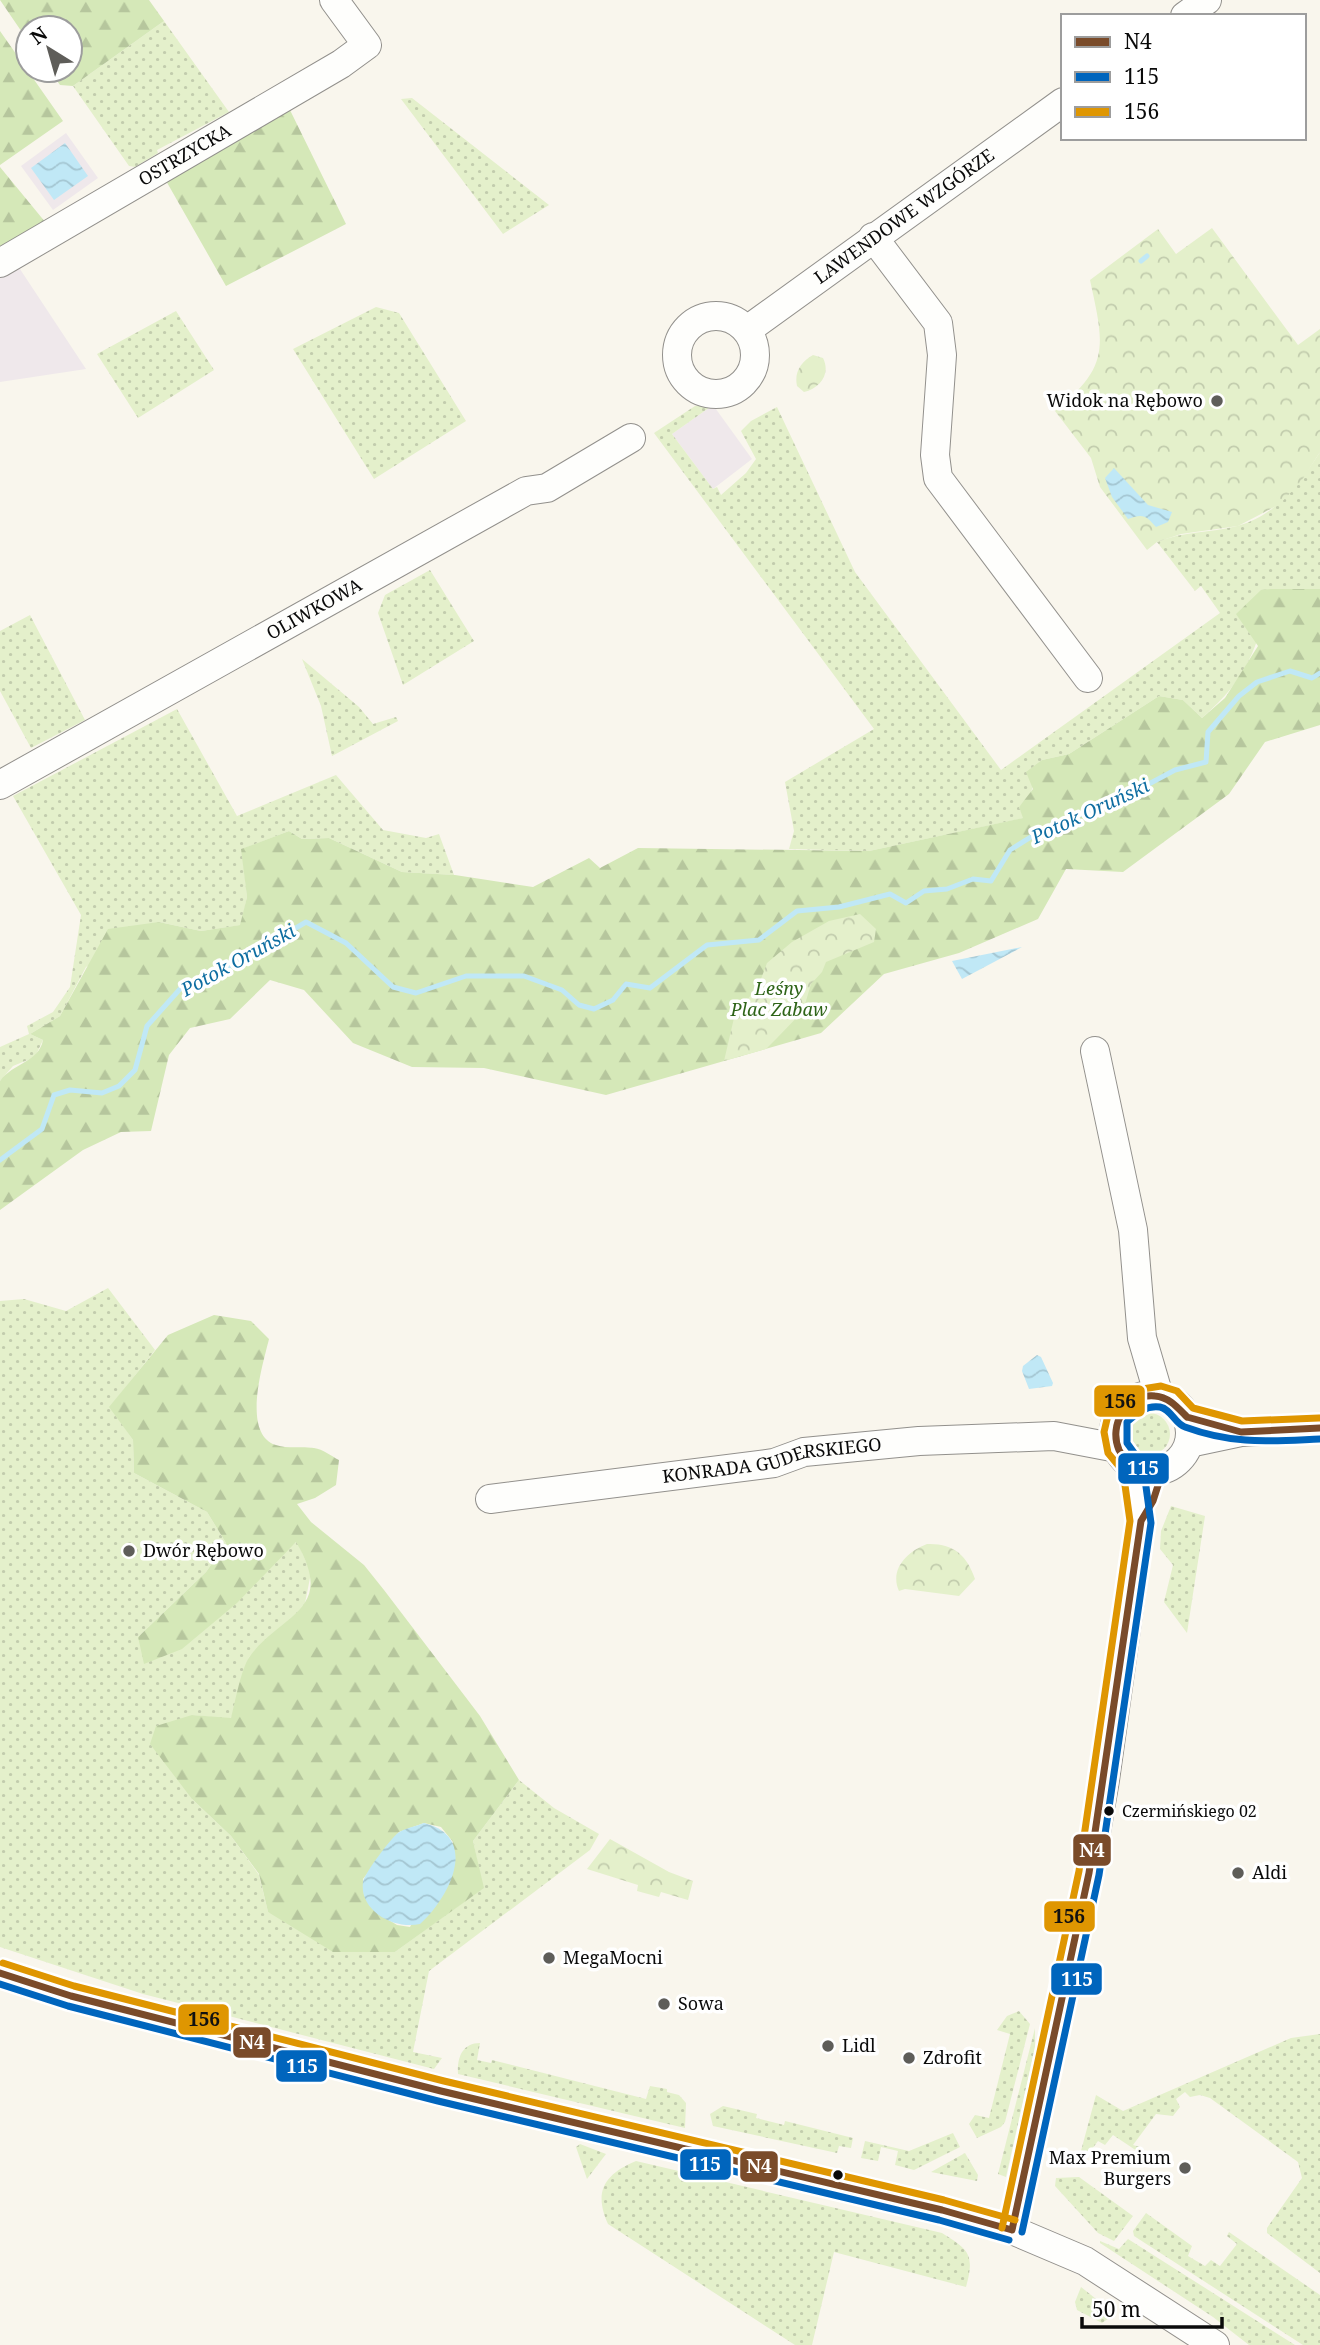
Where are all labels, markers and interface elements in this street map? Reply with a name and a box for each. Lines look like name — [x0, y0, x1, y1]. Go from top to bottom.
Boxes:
north arrow — [14, 14, 84, 84]
legend — [1061, 14, 1306, 140]
text: N — [25, 21, 53, 50]
text: N4 — [1124, 27, 1152, 55]
text: 115 — [1124, 62, 1159, 90]
text: 156 — [1124, 97, 1159, 125]
street label: OSTRZYCKA — [134, 118, 235, 191]
street label: LAWENDOWE WZGÓRZE — [809, 143, 999, 289]
place label: Widok na Rębowo — [1047, 388, 1203, 412]
marker: Widok na Rębowo — [1209, 393, 1225, 409]
street label: OLIWKOWA — [262, 572, 366, 645]
water label: Potok Oruński — [1026, 772, 1153, 850]
water label: Potok Oruński — [175, 918, 300, 1003]
park label: Leśny Plac Zabaw — [729, 976, 828, 1021]
line badge: 156 — [1093, 1384, 1146, 1418]
text: 156 — [1104, 1388, 1136, 1414]
street label: KONRADA GUDERSKIEGO — [661, 1432, 883, 1488]
line badge: 115 — [1117, 1452, 1170, 1485]
text: 115 — [1127, 1455, 1159, 1481]
place label: Dwór Rębowo — [143, 1538, 264, 1562]
marker: Dwór Rębowo — [121, 1543, 137, 1559]
place label: Czermińskiego 02 — [1122, 1800, 1257, 1822]
marker: Czermińskiego 02 — [1102, 1804, 1116, 1818]
line badge: N4 — [1072, 1833, 1112, 1867]
text: N4 — [1079, 1837, 1105, 1863]
place label: Aldi — [1252, 1860, 1287, 1884]
marker: Aldi — [1230, 1865, 1246, 1881]
line badge: 156 — [1043, 1900, 1096, 1933]
text: 156 — [1053, 1903, 1085, 1929]
place label: MegaMocni — [563, 1945, 663, 1969]
marker: MegaMocni — [541, 1950, 557, 1966]
line badge: 115 — [1050, 1962, 1103, 1996]
text: 115 — [1061, 1966, 1093, 1992]
place label: Sowa — [678, 1991, 724, 2015]
marker: Sowa — [656, 1996, 672, 2012]
line badge: 156 — [177, 2003, 230, 2036]
text: 156 — [188, 2006, 220, 2032]
line badge: N4 — [232, 2026, 272, 2059]
text: N4 — [239, 2029, 265, 2055]
place label: Lidl — [842, 2033, 876, 2057]
marker: Lidl — [820, 2038, 836, 2054]
place label: Zdrofit — [923, 2045, 982, 2069]
line badge: 115 — [275, 2049, 328, 2083]
marker: Zdrofit — [901, 2050, 917, 2066]
text: 115 — [286, 2053, 318, 2079]
place label: Max Premium Burgers — [1049, 2145, 1171, 2190]
line badge: 115 — [679, 2148, 732, 2181]
line badge: N4 — [739, 2150, 779, 2183]
text: 115 — [689, 2151, 721, 2177]
text: N4 — [746, 2153, 772, 2179]
marker: Max Premium Burgers — [1177, 2160, 1193, 2176]
unlabelled marker — [831, 2168, 845, 2182]
scale bar — [1082, 2286, 1222, 2330]
text: 50 m — [1092, 2295, 1141, 2323]

